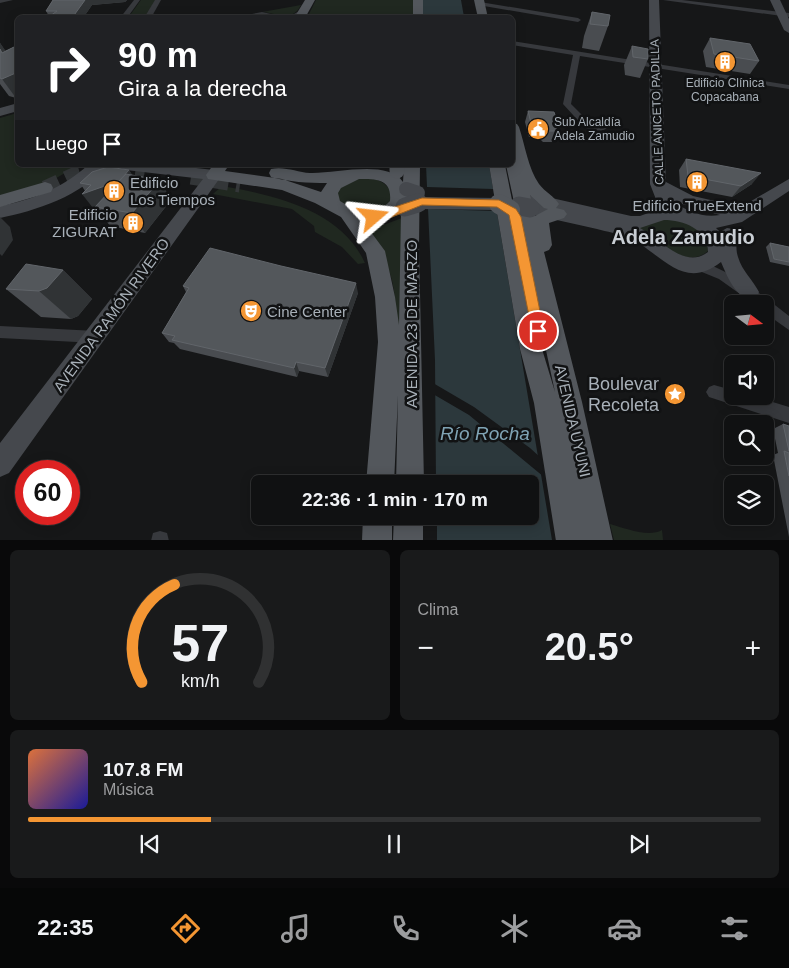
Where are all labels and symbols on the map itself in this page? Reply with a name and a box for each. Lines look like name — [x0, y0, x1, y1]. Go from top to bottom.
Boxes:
street label: CALLE ANICETO PADILLA — [647, 39, 667, 185]
building icon: Edificio Clínica Copacabana — [713, 50, 737, 74]
place label: Edificio Clínica Copacabana — [686, 76, 765, 104]
place label: Sub Alcaldía Adela Zamudio — [554, 115, 635, 143]
public building icon: Sub Alcaldía Adela Zamudio — [526, 117, 550, 141]
building icon: Edificio TrueExtend — [685, 170, 709, 194]
place label: Edificio Los Tiempos — [130, 174, 215, 208]
building icon: Edificio Los Tiempos — [102, 179, 126, 203]
position arrow — [347, 190, 399, 242]
place label: Edificio TrueExtend — [632, 197, 762, 214]
place label: Edificio ZIGURAT — [52, 206, 117, 240]
building icon: Edificio ZIGURAT — [121, 211, 145, 235]
district label: Adela Zamudio — [611, 226, 755, 248]
street label: AVENIDA RAMÓN RIVERO — [50, 235, 172, 395]
street label: AVENIDA 23 DE MARZO — [403, 240, 420, 408]
north arrow — [724, 295, 774, 345]
theatre icon: Cine Center — [239, 299, 263, 323]
place label: Cine Center — [267, 303, 347, 320]
pin — [517, 310, 559, 352]
street label: AVENIDA UYUNI — [552, 363, 594, 479]
place label: Boulevar Recoleta — [588, 374, 660, 415]
place icon: Boulevar Recoleta — [663, 382, 687, 406]
water label: Río Rocha — [440, 423, 530, 444]
speed limit sign: 60 — [15, 460, 80, 525]

